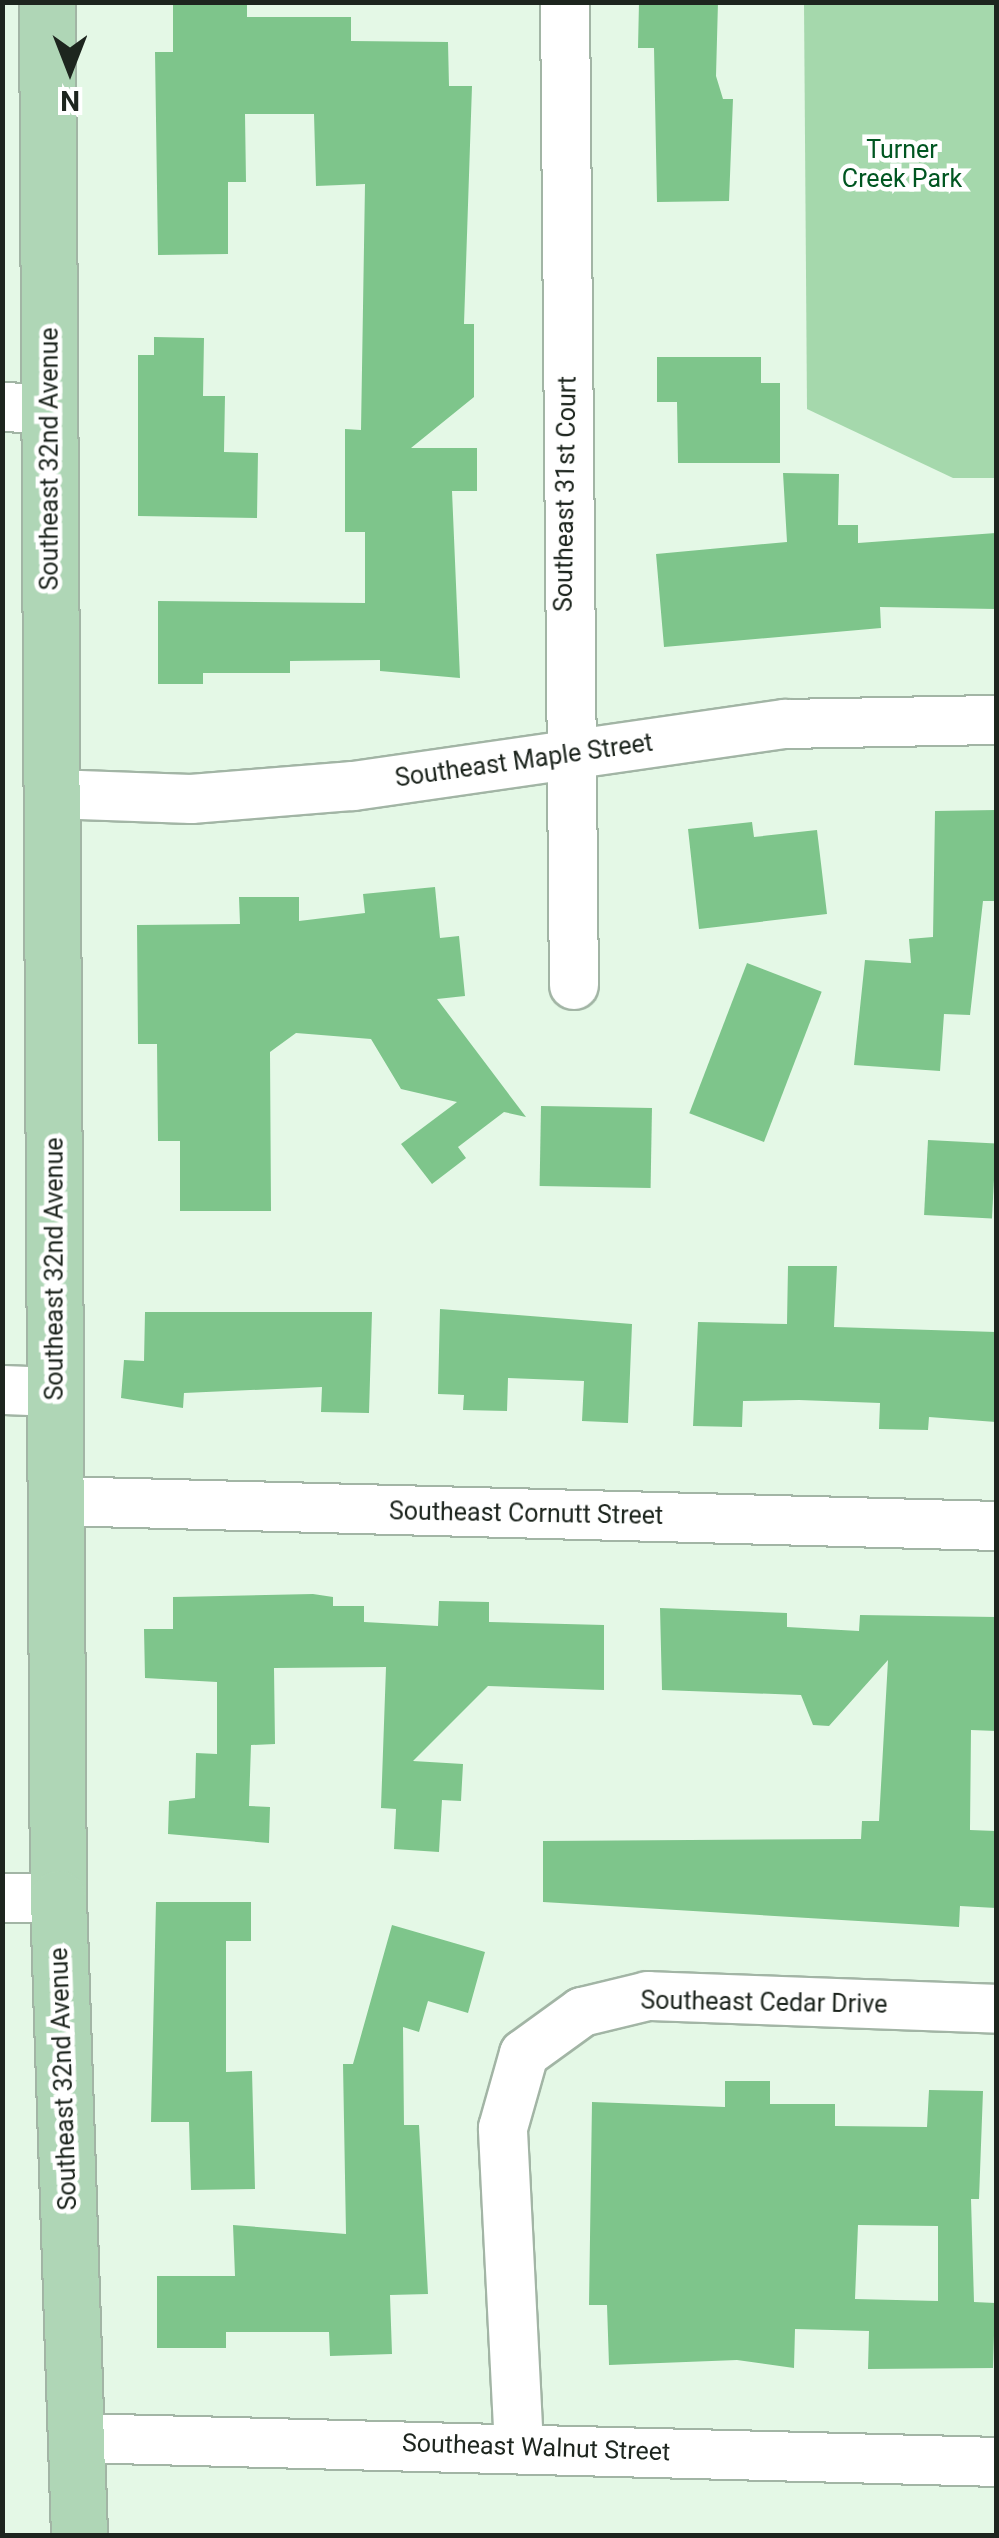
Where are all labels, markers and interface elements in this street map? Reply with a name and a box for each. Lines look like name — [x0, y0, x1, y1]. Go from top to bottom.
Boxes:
north arrow — [20, 20, 120, 120]
text: N — [60, 84, 80, 117]
park label: Turner Creek Park — [842, 136, 962, 195]
street label: Southeast 32nd Avenue — [35, 328, 65, 590]
street label: Southeast 31st Court — [549, 376, 583, 612]
street label: Southeast Maple Street — [393, 728, 655, 794]
street label: Southeast 32nd Avenue — [40, 1138, 70, 1400]
street label: Southeast Cornutt Street — [389, 1497, 663, 1531]
street label: Southeast 32nd Avenue — [44, 1947, 84, 2211]
street label: Southeast Cedar Drive — [640, 1986, 888, 2020]
street label: Southeast Walnut Street — [401, 2428, 671, 2468]

